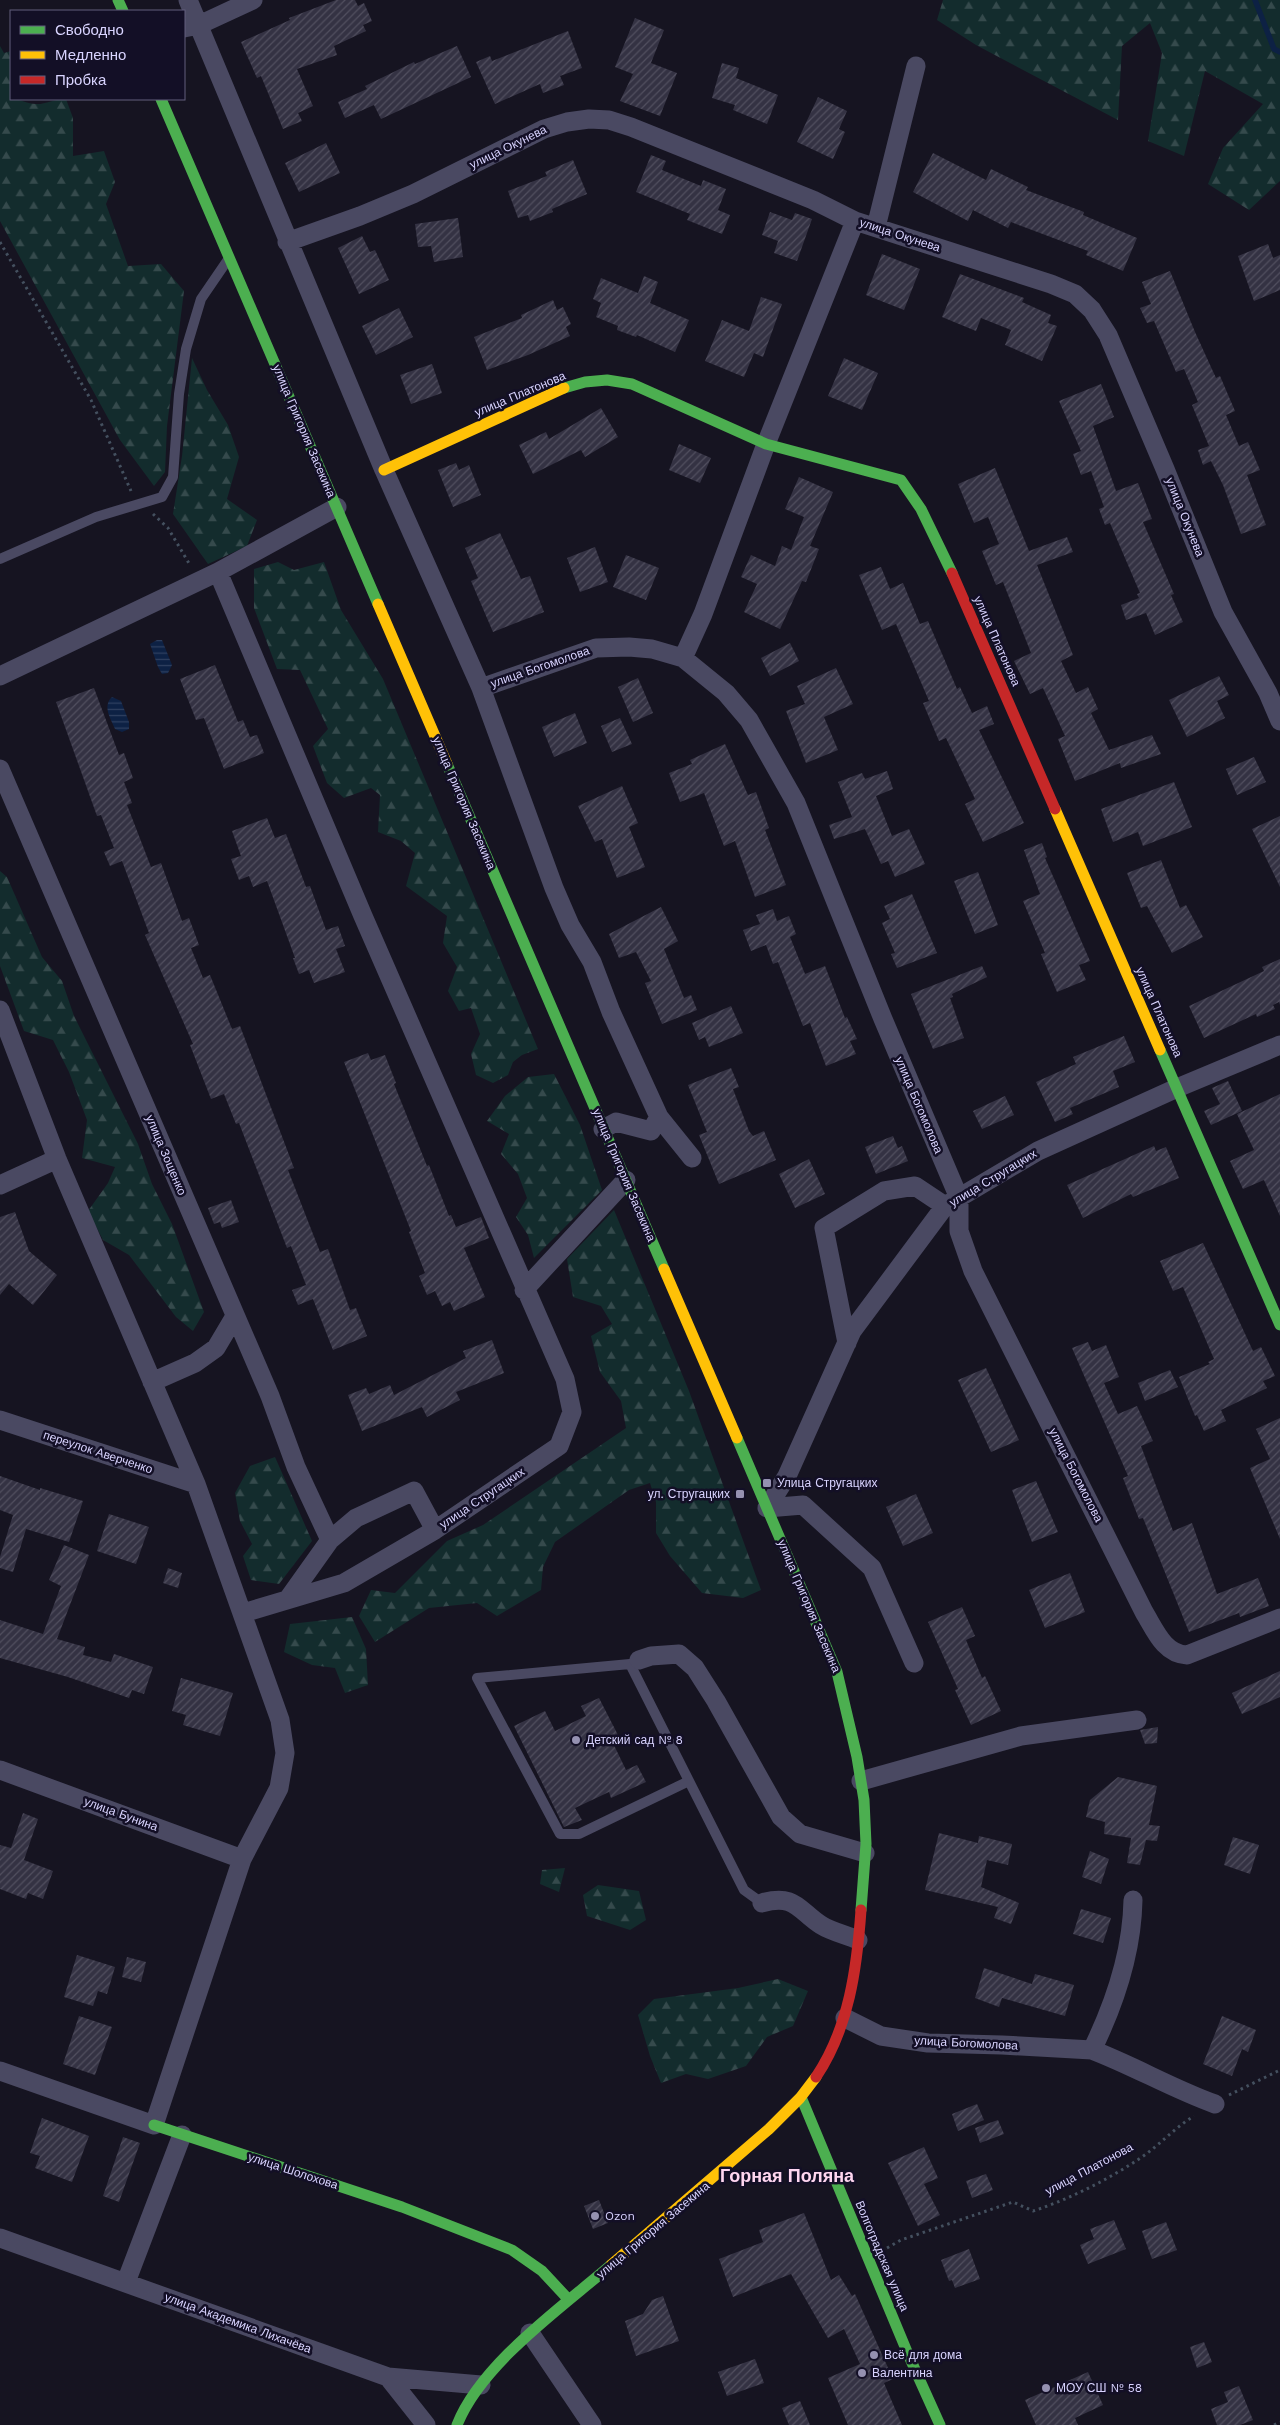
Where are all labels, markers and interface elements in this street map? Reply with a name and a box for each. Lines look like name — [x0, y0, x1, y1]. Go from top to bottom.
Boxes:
legend — [10, 10, 185, 100]
text: Свободно — [55, 21, 124, 39]
text: Медленно — [55, 46, 126, 64]
text: Пробка — [55, 71, 107, 89]
street label: улица Окунева — [467, 122, 549, 172]
street label: улица Окунева — [858, 215, 942, 255]
street label: улица Григория Засекина — [270, 362, 338, 500]
street label: улица Платонова — [472, 368, 568, 419]
street label: улица Окунева — [1163, 475, 1207, 559]
street label: улица Платонова — [971, 594, 1023, 689]
street label: улица Богомолова — [489, 643, 592, 691]
street label: улица Григория Засекина — [430, 734, 498, 872]
street label: улица Платонова — [1133, 965, 1185, 1060]
street label: улица Богомолова — [892, 1054, 946, 1156]
street label: улица Григория Засекина — [590, 1106, 658, 1244]
street label: улица Зощенко — [143, 1113, 189, 1198]
street label: улица Стругацких — [947, 1146, 1039, 1210]
street label: улица Богомолова — [1046, 1426, 1106, 1525]
street label: переулок Аверченко — [42, 1428, 155, 1476]
street label: улица Стругацких — [437, 1464, 527, 1532]
place label: Улица Стругацких — [777, 1476, 877, 1490]
marker: Улица Стругацких — [761, 1477, 773, 1489]
place label: ул. Стругацких — [648, 1487, 730, 1501]
marker: ул. Стругацких — [734, 1488, 746, 1500]
street label: улица Григория Засекина — [775, 1537, 843, 1675]
place label: Детский сад № 8 — [586, 1733, 683, 1747]
marker: Детский сад № 8 — [570, 1734, 582, 1746]
street label: улица Бунина — [82, 1794, 160, 1834]
street label: улица Богомолова — [914, 2033, 1019, 2053]
street label: улица Платонова — [1043, 2140, 1136, 2198]
street label: улица Шолохова — [246, 2150, 340, 2192]
district label: Горная Поляна — [720, 2165, 855, 2186]
street label: улица Григория Засекина — [594, 2179, 712, 2281]
street label: Волгоградская улица — [852, 2199, 912, 2314]
place label: Ozon — [605, 2209, 635, 2223]
marker: Ozon — [589, 2210, 601, 2222]
street label: улица Академика Лихачёва — [163, 2290, 313, 2356]
place label: Всё для дома — [884, 2348, 962, 2362]
marker: Всё для дома — [868, 2349, 880, 2361]
place label: Валентина — [872, 2366, 933, 2380]
marker: Валентина — [856, 2367, 868, 2379]
place label: МОУ СШ № 58 — [1056, 2381, 1142, 2395]
marker: МОУ СШ № 58 — [1040, 2382, 1052, 2394]

